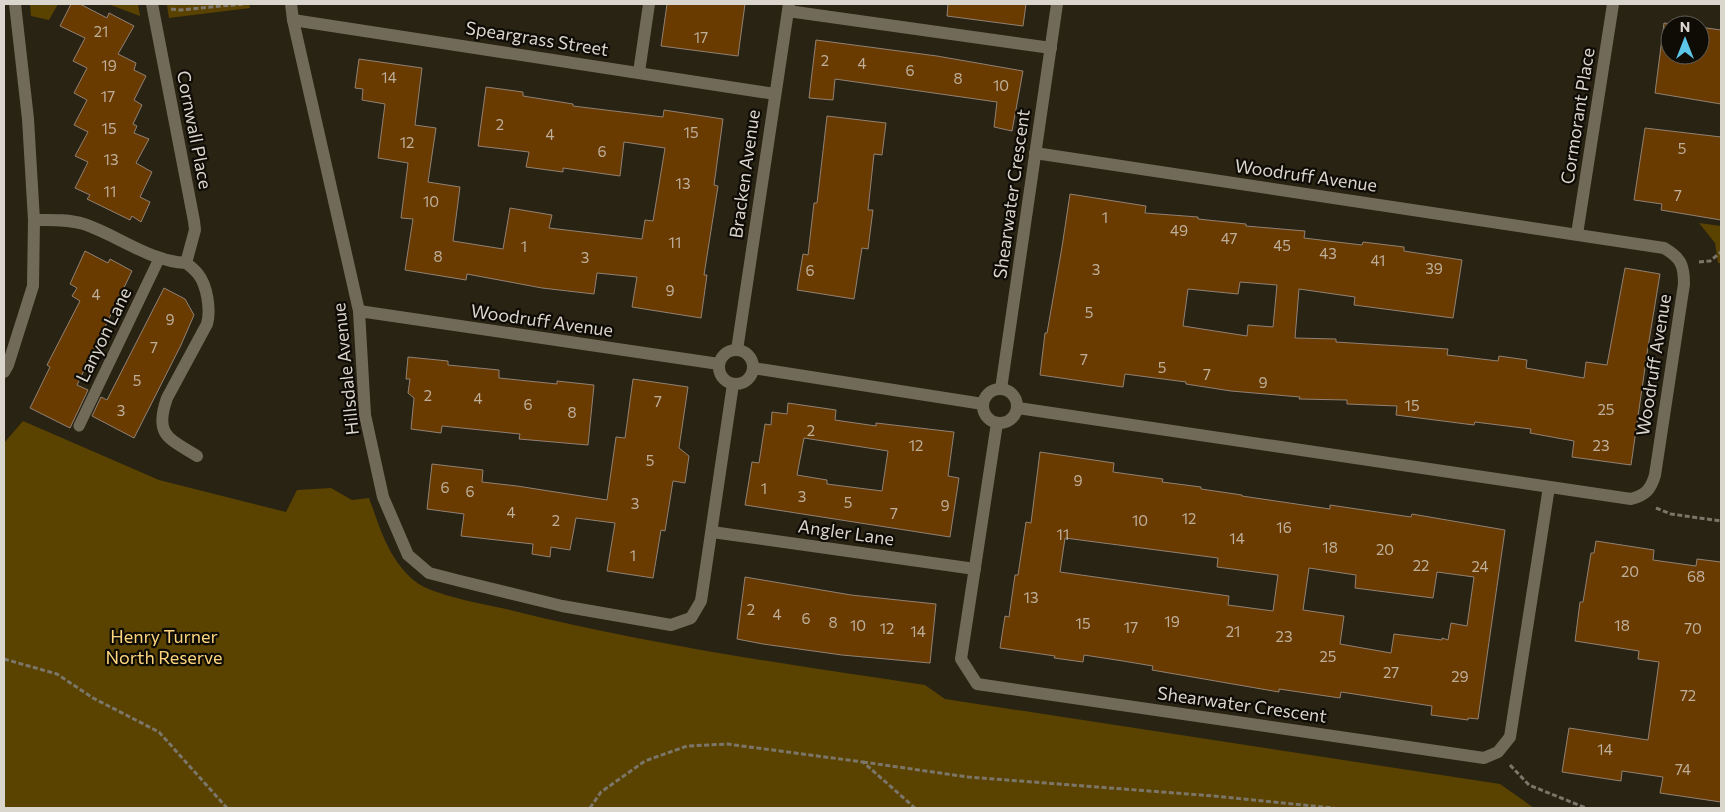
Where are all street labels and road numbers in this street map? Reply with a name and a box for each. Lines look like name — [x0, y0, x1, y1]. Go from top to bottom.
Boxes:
street label: Speargrass Street — [464, 16, 610, 60]
street label: Cormorant Place — [1555, 46, 1599, 186]
street label: Cornwall Place — [173, 69, 217, 191]
street label: Bracken Avenue — [724, 108, 764, 240]
street label: Shearwater Crescent — [988, 108, 1034, 280]
street label: Woodruff Avenue — [1234, 154, 1379, 196]
street label: Lanyon Lane — [71, 284, 136, 386]
street label: Woodruff Avenue — [1631, 292, 1675, 437]
street label: Woodruff Avenue — [470, 299, 615, 341]
street label: Hillsdale Avenue — [327, 302, 363, 436]
street label: Angler Lane — [797, 514, 896, 550]
street label: Shearwater Crescent — [1156, 681, 1328, 727]

